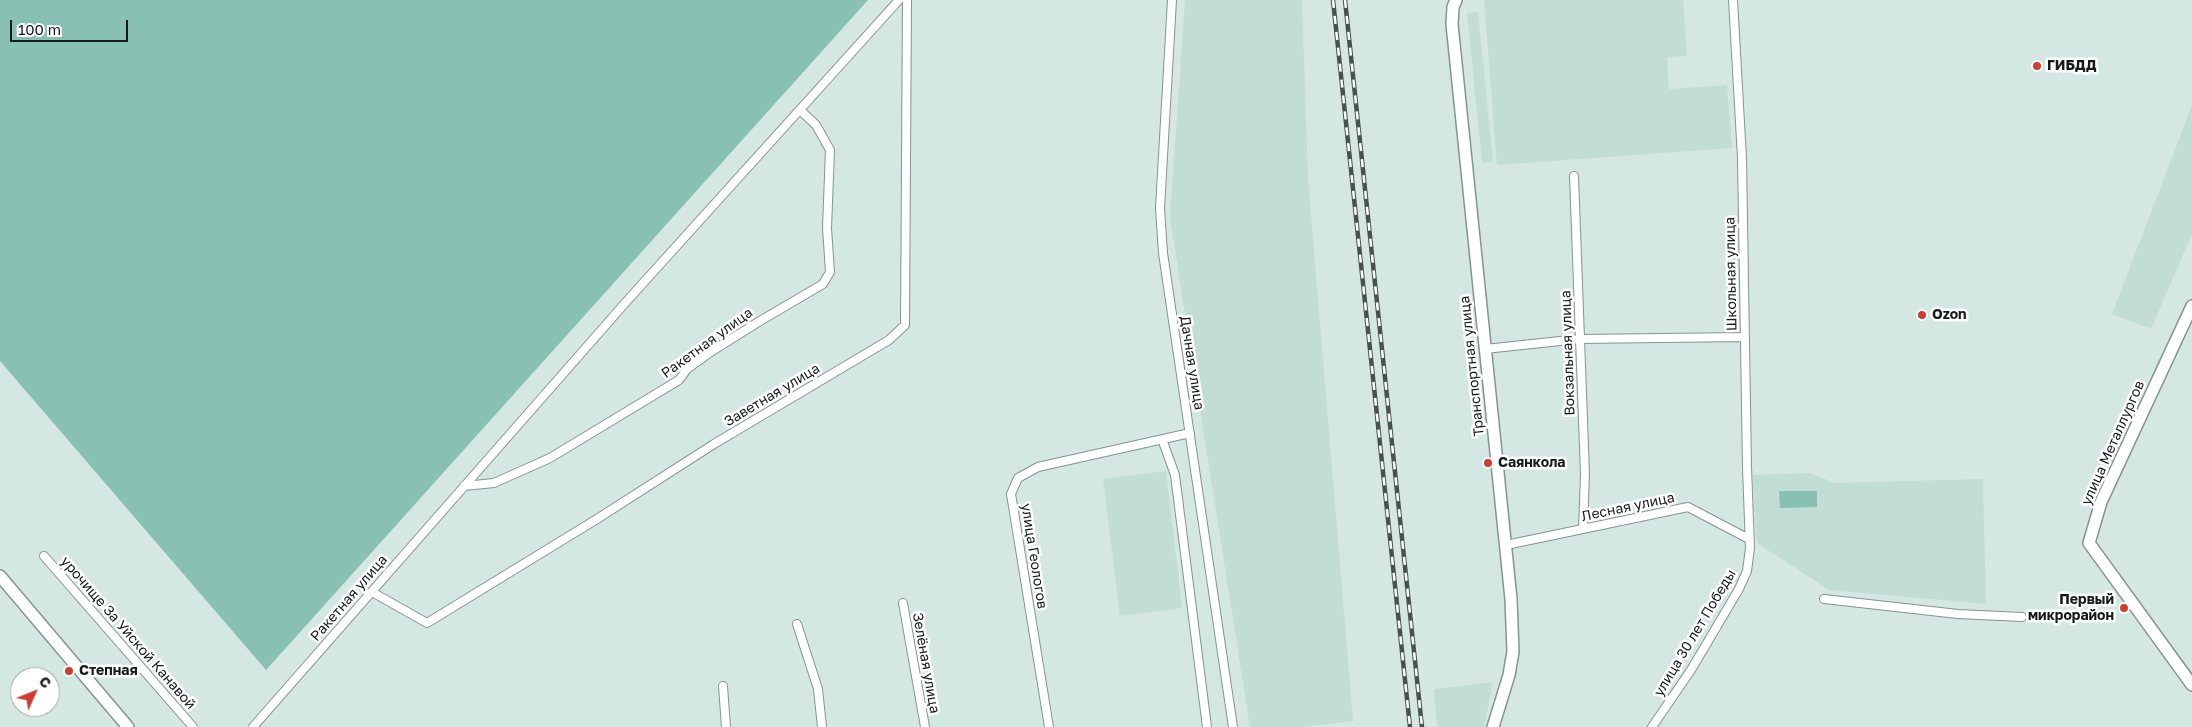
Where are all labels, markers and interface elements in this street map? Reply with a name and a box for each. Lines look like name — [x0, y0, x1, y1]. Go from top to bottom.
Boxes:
scale bar — [12, 10, 130, 42]
text: 100 m — [18, 20, 61, 38]
place label: ГИБДД — [2047, 58, 2096, 74]
marker: ГИБДД — [2031, 60, 2043, 72]
street label: Школьная улица — [1722, 217, 1740, 331]
street label: Вокзальная улица — [1557, 290, 1579, 416]
street label: Транспортная улица — [1456, 295, 1488, 437]
street label: Ракетная улица — [658, 304, 756, 382]
place label: Ozon — [1932, 307, 1967, 323]
marker: Ozon — [1916, 309, 1928, 321]
street label: Дачная улица — [1176, 315, 1208, 411]
street label: Заветная улица — [721, 360, 823, 430]
street label: улица Металлургов — [2078, 378, 2148, 508]
place label: Саянкола — [1498, 455, 1565, 471]
marker: Саянкола — [1482, 457, 1494, 469]
street label: Лесная улица — [1580, 489, 1676, 525]
street label: улица Геологов — [1017, 502, 1051, 610]
street label: Ракетная улица — [307, 551, 391, 645]
street label: урочище За Уйской Канавой — [57, 553, 199, 713]
street label: улица 30 лет Победы — [1650, 566, 1740, 700]
place label: Первый микрорайон — [2028, 592, 2114, 624]
marker: Первый микрорайон — [2118, 602, 2130, 614]
street label: Зелёная улица — [909, 611, 943, 715]
place label: Степная — [79, 663, 138, 679]
marker: Степная — [63, 665, 75, 677]
north arrow — [10, 667, 60, 717]
text: С — [36, 672, 55, 691]

